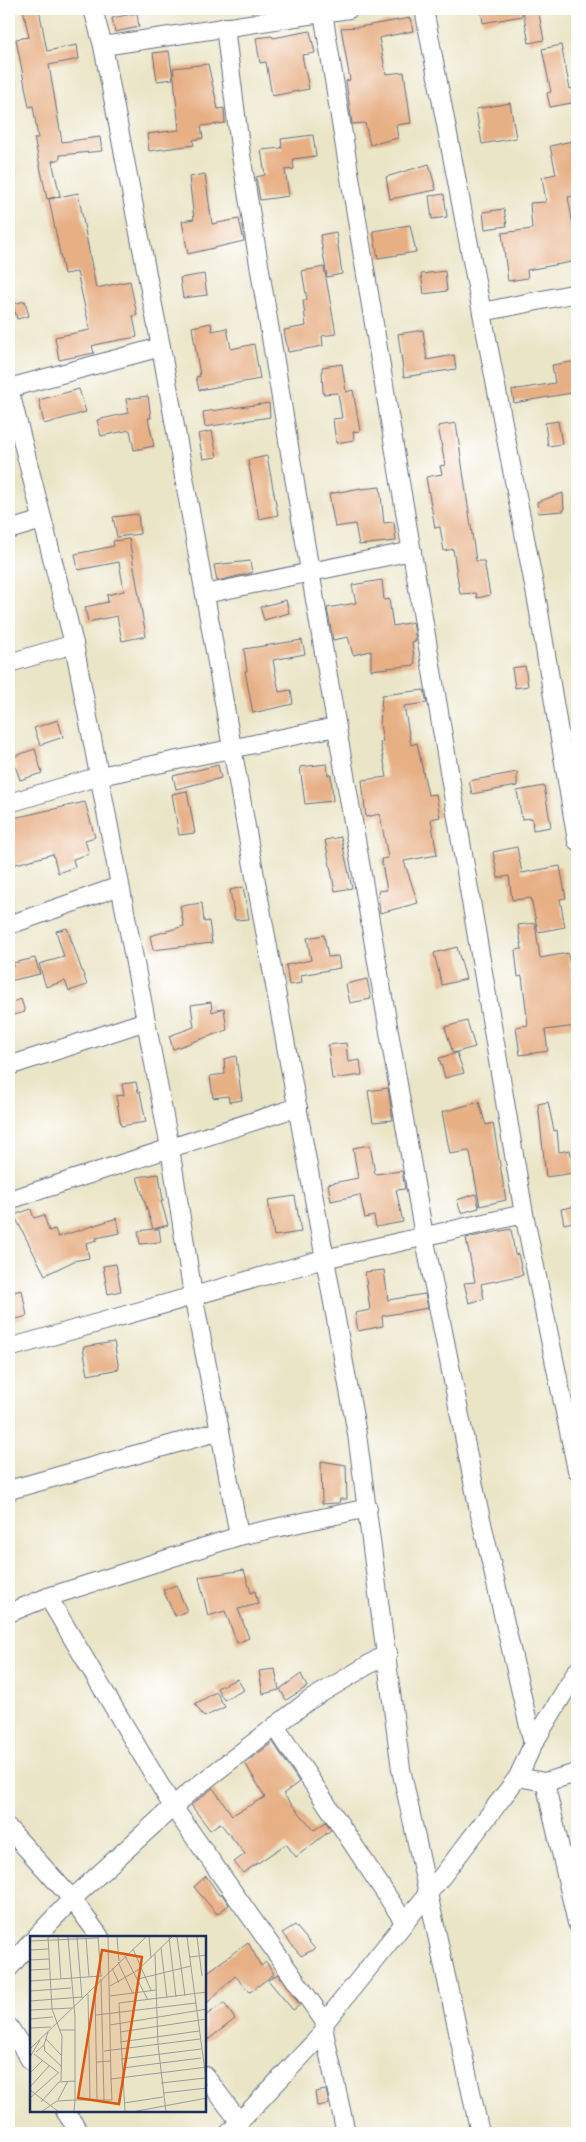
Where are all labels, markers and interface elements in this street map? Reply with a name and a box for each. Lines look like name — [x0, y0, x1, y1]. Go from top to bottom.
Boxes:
inset map — [30, 1936, 206, 2112]

